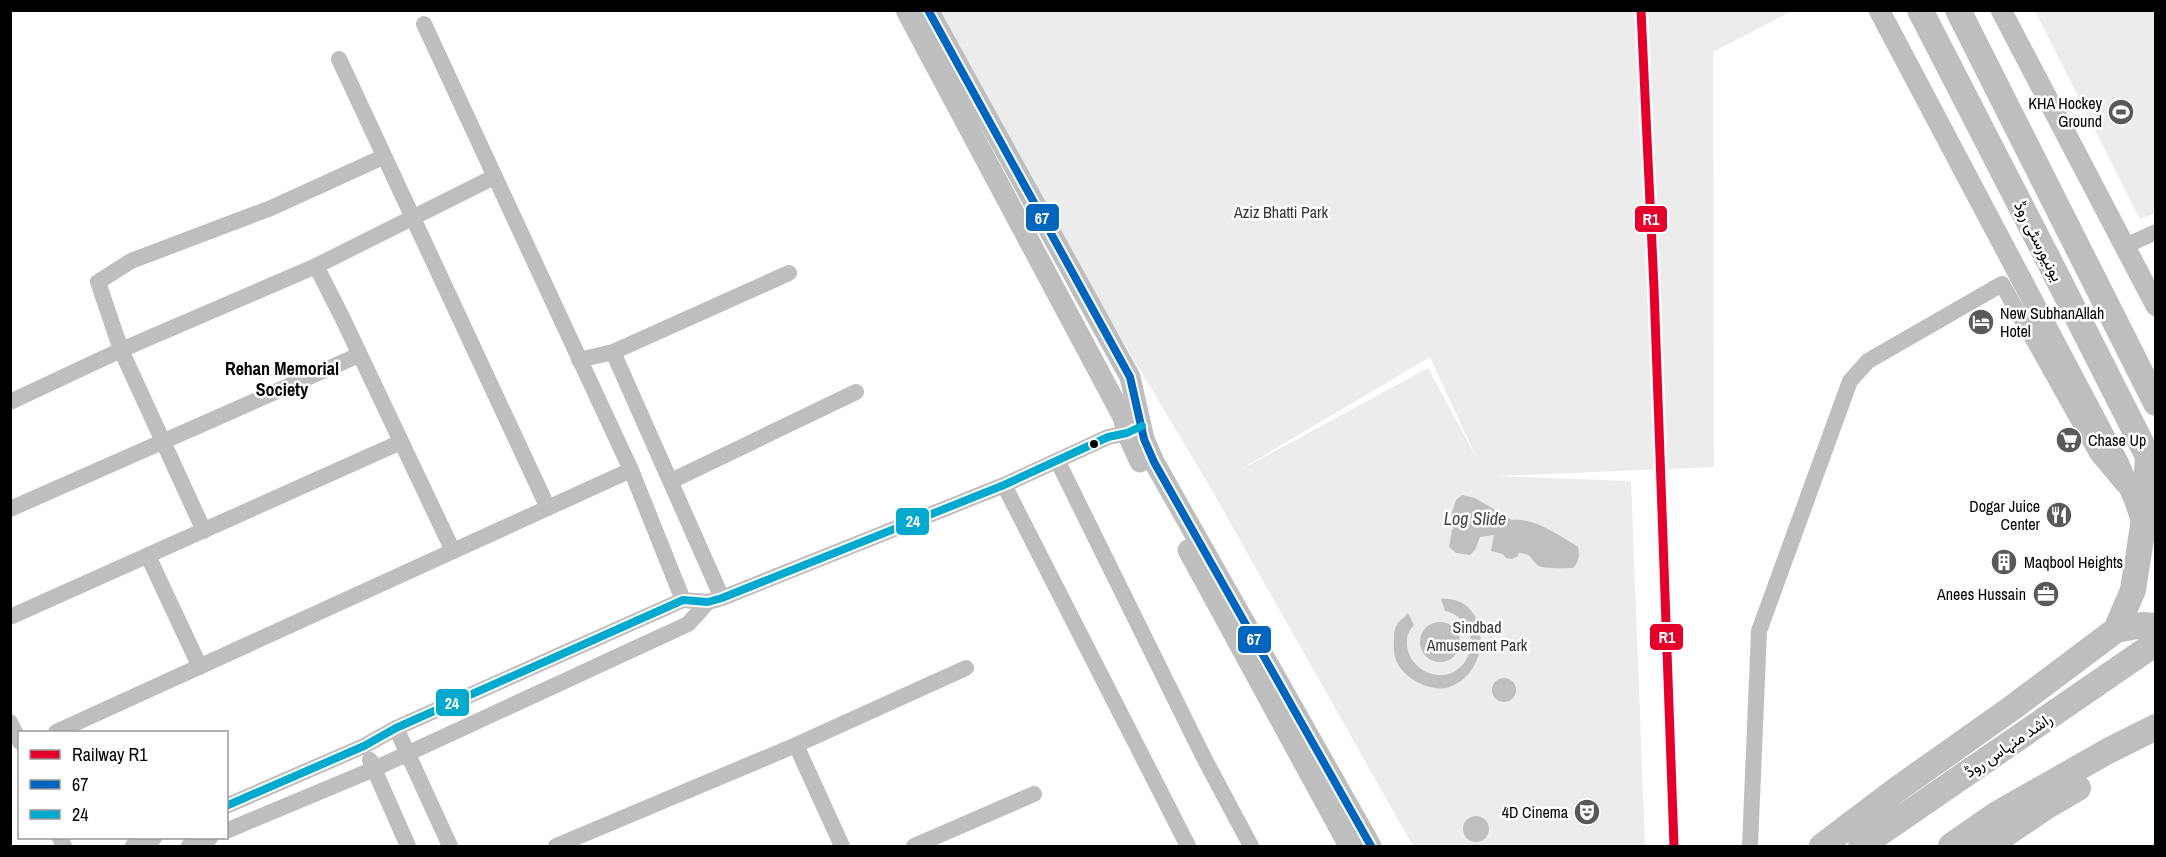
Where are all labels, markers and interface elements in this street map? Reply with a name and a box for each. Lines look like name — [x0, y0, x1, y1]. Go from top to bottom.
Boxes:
place label: KHA Hockey Ground — [2028, 92, 2102, 132]
sports icon: KHA Hockey Ground — [2106, 97, 2136, 127]
street label: یونیورسٹی روڈ — [2009, 197, 2069, 285]
park label: Aziz Bhatti Park — [1233, 201, 1328, 223]
line badge: 67 — [1025, 203, 1060, 232]
line badge: R1 — [1634, 205, 1668, 233]
text: 67 — [1035, 207, 1049, 229]
text: R1 — [1643, 208, 1660, 230]
place label: New SubhanAllah Hotel — [2000, 302, 2104, 342]
hotel icon: New SubhanAllah Hotel — [1966, 307, 1996, 337]
district label: Rehan Memorial Society — [225, 356, 339, 402]
supermarket icon: Chase Up — [2054, 425, 2084, 455]
place label: Chase Up — [2088, 429, 2146, 451]
unlabelled marker — [1088, 438, 1100, 450]
place label: Dogar Juice Center — [1969, 495, 2041, 535]
restaurant icon: Dogar Juice Center — [2044, 500, 2074, 530]
water label: Log Slide — [1444, 506, 1506, 531]
line badge: 24 — [895, 507, 930, 536]
text: 24 — [906, 510, 921, 532]
building icon: Maqbool Heights — [1989, 547, 2019, 577]
place label: Maqbool Heights — [2024, 551, 2123, 573]
office icon: Anees Hussain — [2031, 579, 2061, 609]
place label: Anees Hussain — [1936, 583, 2026, 605]
park label: Sindbad Amusement Park — [1426, 616, 1528, 656]
line badge: R1 — [1649, 623, 1684, 651]
line badge: 67 — [1237, 625, 1272, 654]
text: R1 — [1659, 626, 1676, 648]
text: 67 — [1247, 628, 1261, 650]
line badge: 24 — [435, 688, 470, 717]
text: 24 — [445, 692, 460, 714]
street label: راشد منہاس روڈ — [1960, 707, 2056, 783]
legend — [18, 731, 228, 839]
text: Railway R1 — [72, 742, 148, 767]
text: 67 — [72, 772, 88, 797]
theatre icon: 4D Cinema — [1572, 797, 1602, 827]
place label: 4D Cinema — [1502, 801, 1569, 823]
text: 24 — [72, 802, 88, 827]

